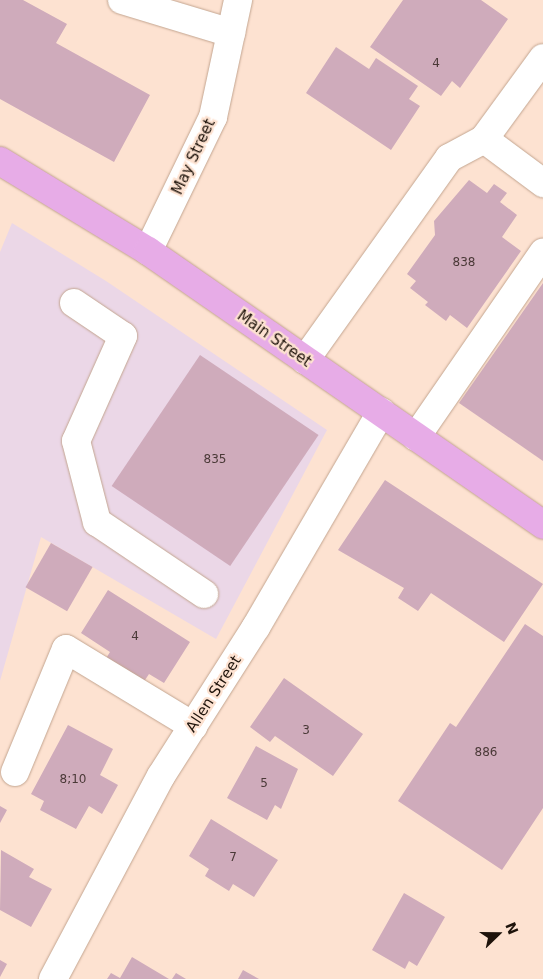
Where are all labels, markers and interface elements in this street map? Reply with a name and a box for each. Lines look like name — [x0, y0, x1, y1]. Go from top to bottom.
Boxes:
house number: 4 — [432, 57, 440, 71]
street label: May Street — [169, 116, 219, 198]
house number: 838 — [453, 256, 475, 270]
street label: Main Street — [234, 307, 314, 371]
house number: 835 — [204, 453, 226, 467]
house number: 4 — [131, 630, 139, 644]
street label: Allen Street — [183, 652, 245, 736]
house number: 3 — [302, 724, 310, 738]
house number: 886 — [475, 746, 497, 760]
house number: 8;10 — [60, 773, 86, 787]
house number: 5 — [260, 777, 268, 791]
house number: 7 — [229, 851, 237, 865]
north arrow — [473, 909, 523, 959]
text: N — [502, 920, 522, 937]

